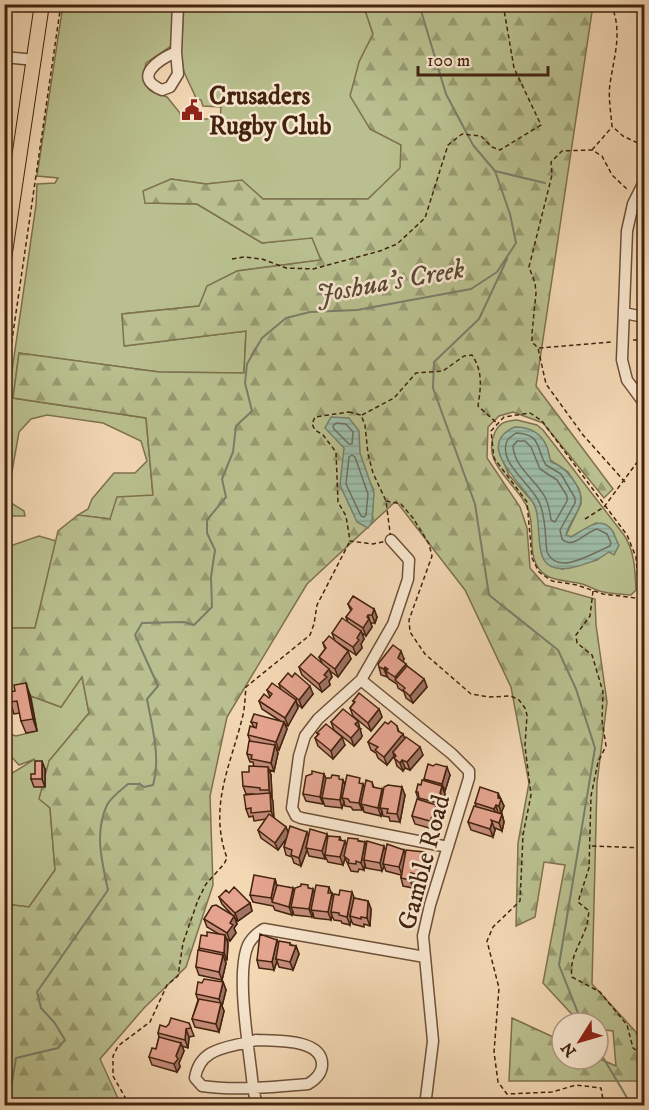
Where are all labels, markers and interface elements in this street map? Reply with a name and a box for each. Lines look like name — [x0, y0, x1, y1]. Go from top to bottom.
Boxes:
scale bar — [418, 39, 548, 77]
text: 100 m — [427, 50, 470, 72]
place label: Crusaders Rugby Club — [209, 80, 331, 143]
public building icon: Crusaders Rugby Club — [180, 98, 204, 122]
water label: Joshua's Creek — [313, 252, 468, 312]
street label: Gamble Road — [391, 791, 458, 934]
north arrow — [550, 1011, 610, 1071]
text: N — [557, 1038, 581, 1061]

